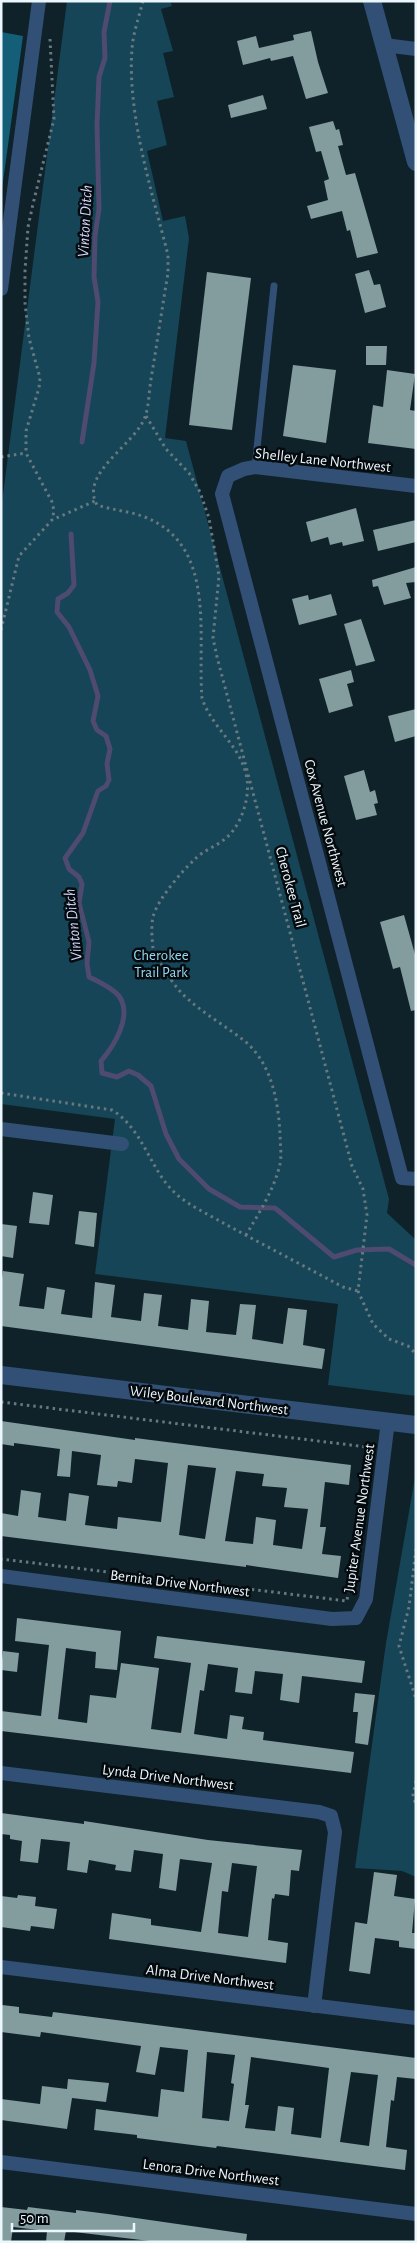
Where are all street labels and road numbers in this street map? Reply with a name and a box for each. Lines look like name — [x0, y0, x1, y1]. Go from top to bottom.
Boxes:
street label: Shelley Lane Northwest — [254, 446, 392, 475]
street label: Cox Avenue Northwest — [301, 758, 350, 889]
street label: Cherokee Trail — [273, 845, 308, 929]
street label: Wiley Boulevard Northwest — [129, 1383, 289, 1418]
street label: Jupiter Avenue Northwest — [342, 1443, 377, 1593]
street label: Bernita Drive Northwest — [109, 1567, 251, 1600]
street label: Lynda Drive Northwest — [101, 1762, 235, 1793]
street label: Alma Drive Northwest — [145, 1962, 275, 1993]
street label: Lenora Drive Northwest — [142, 2157, 280, 2188]

